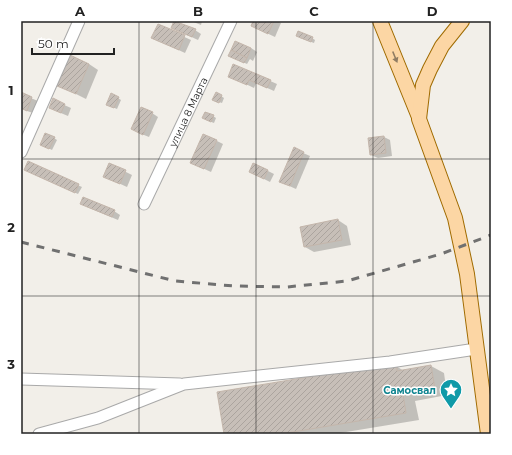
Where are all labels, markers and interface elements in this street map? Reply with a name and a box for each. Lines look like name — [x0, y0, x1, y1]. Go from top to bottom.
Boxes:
text: A — [74, 3, 86, 19]
text: B — [193, 3, 203, 19]
text: C — [309, 3, 319, 19]
text: D — [427, 3, 438, 19]
scale bar — [32, 30, 114, 56]
text: 50 m — [38, 36, 69, 51]
one-way arrow — [392, 52, 398, 64]
street label: улица 8 Марта — [165, 75, 210, 150]
text: 1 — [8, 82, 14, 98]
text: 2 — [7, 219, 15, 235]
text: 3 — [6, 356, 15, 372]
place icon: Самосвал — [438, 377, 464, 410]
place label: Самосвал — [383, 384, 436, 397]

